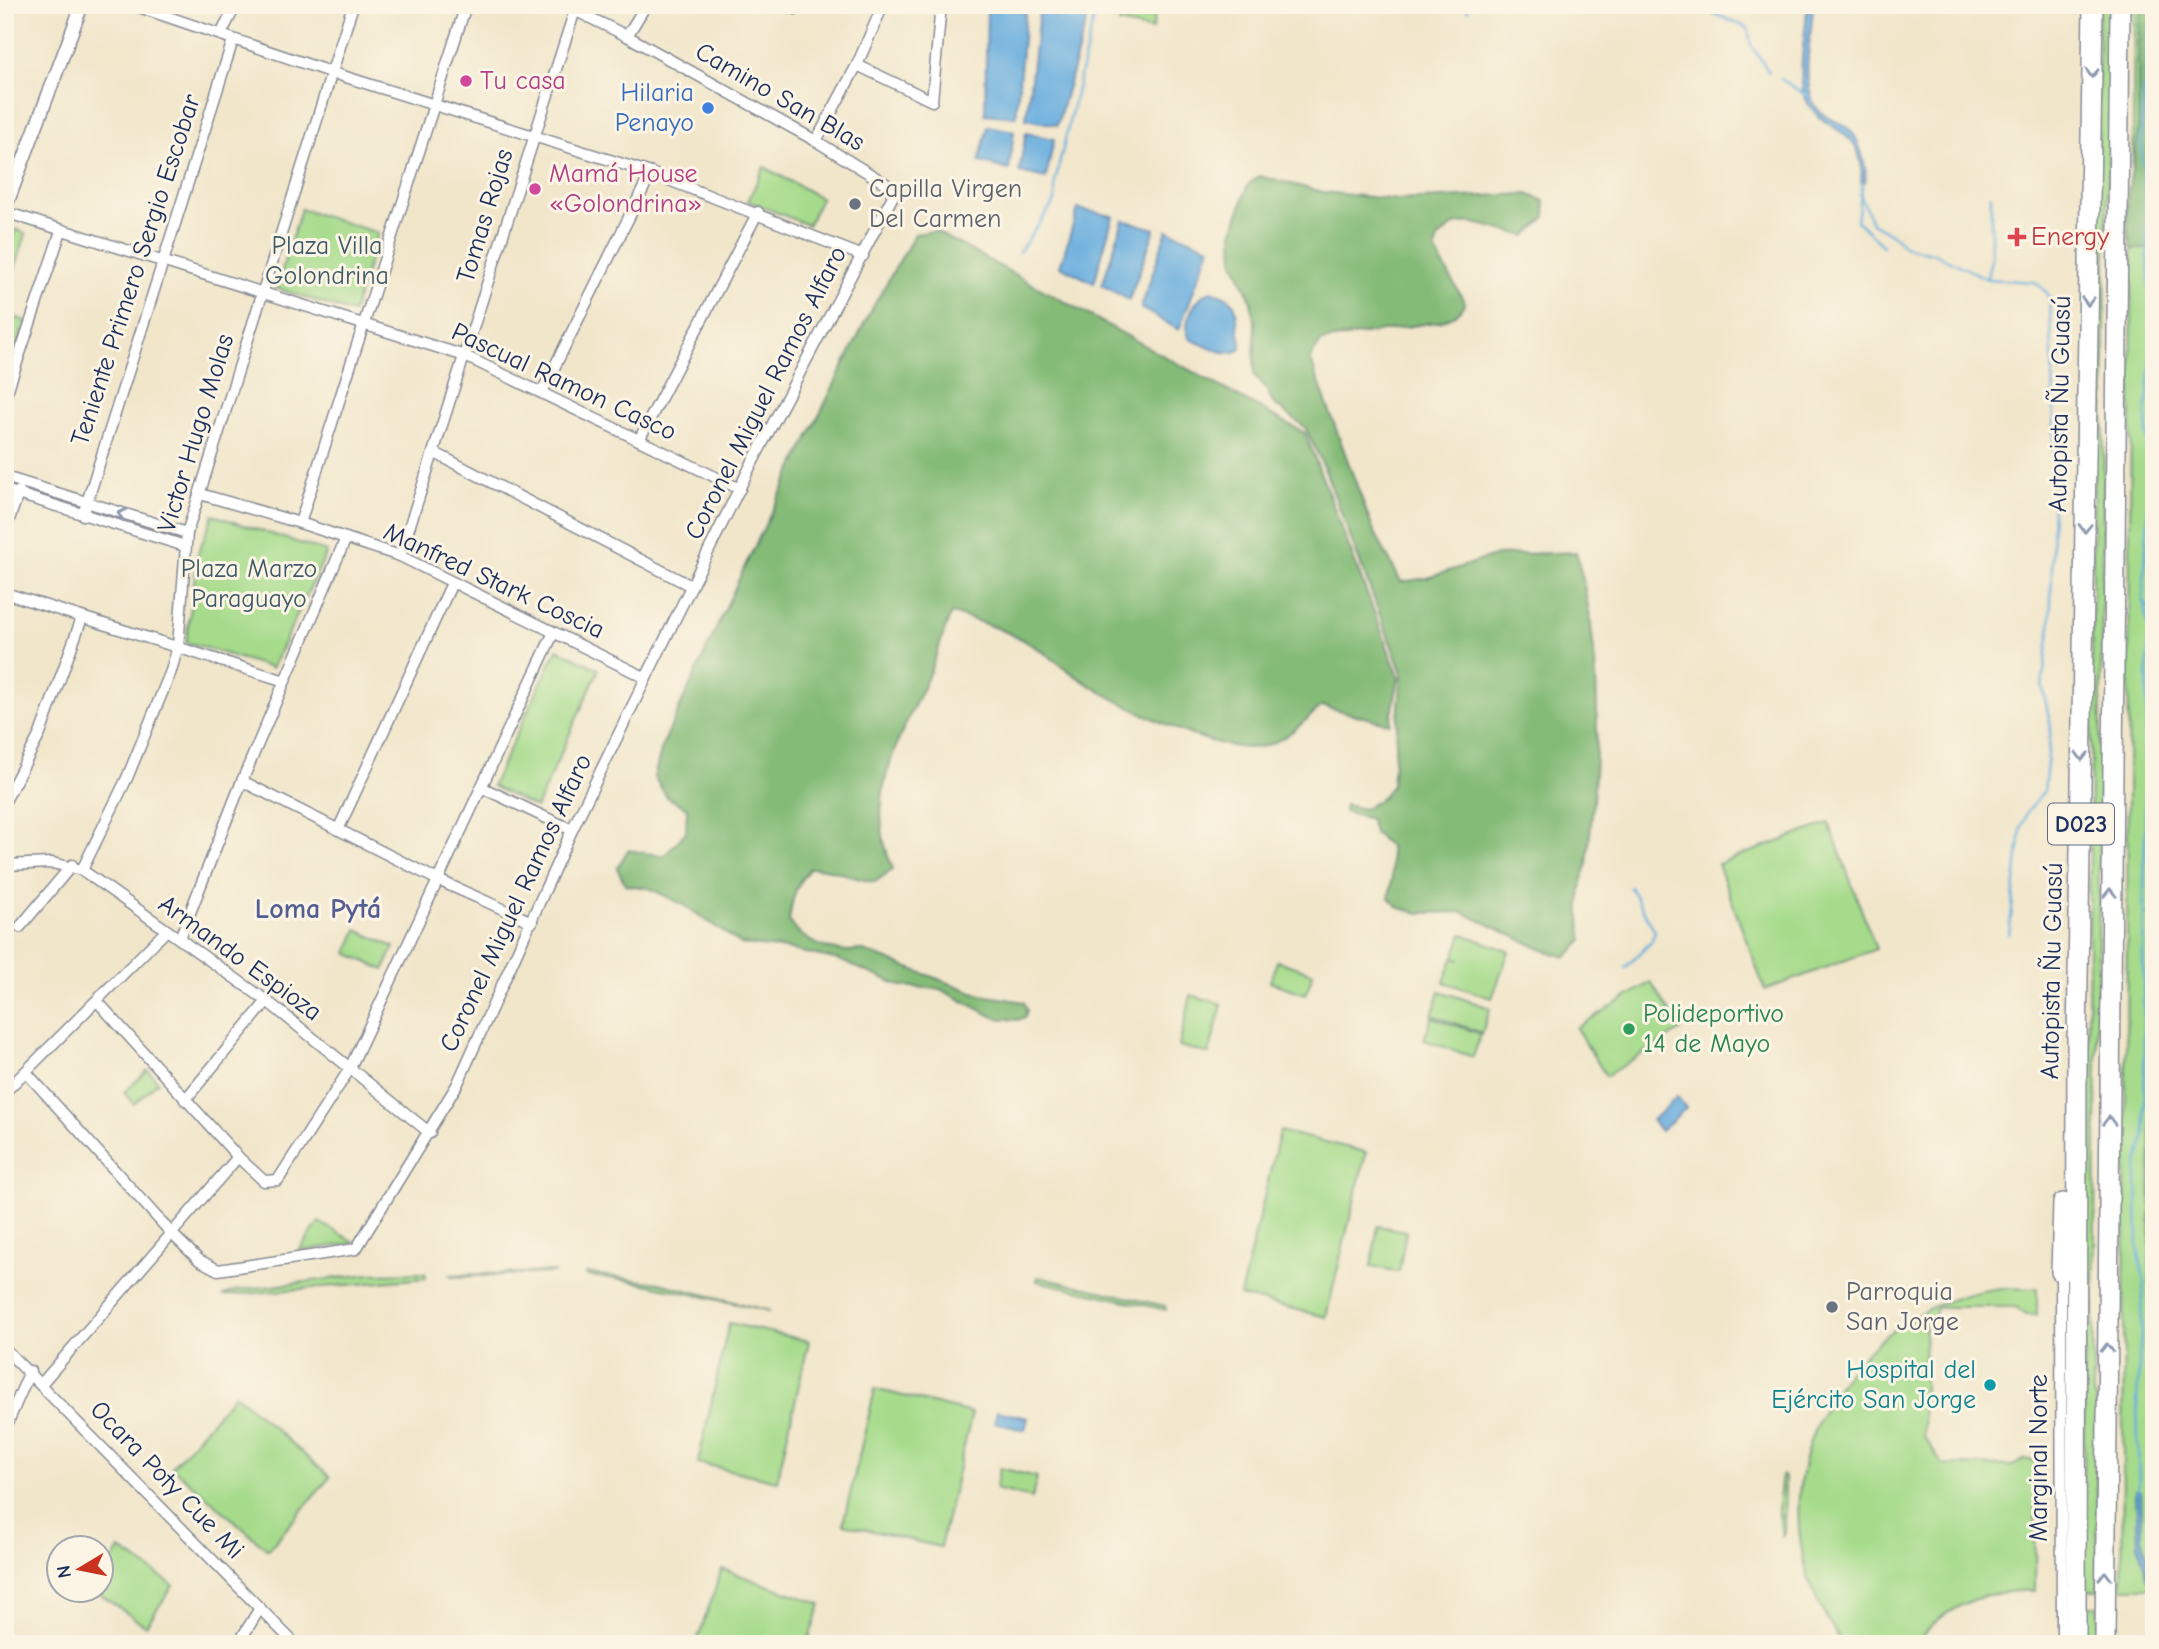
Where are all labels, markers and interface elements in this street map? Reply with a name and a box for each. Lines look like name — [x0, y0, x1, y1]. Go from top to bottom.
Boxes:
street label: Camino San Blas — [690, 36, 870, 158]
place label: Tu casa — [480, 66, 566, 96]
one-way arrow — [2084, 68, 2099, 79]
marker: Tu casa — [458, 73, 474, 89]
place label: Hilaria Penayo — [615, 78, 694, 138]
street label: Teniente Primero Sergio Escobar — [65, 90, 207, 449]
marker: Hilaria Penayo — [700, 100, 716, 116]
street label: Tomas Rojas — [450, 145, 520, 287]
place label: Mamá House «Golondrina» — [549, 159, 702, 219]
place label: Capilla Virgen Del Carmen — [869, 174, 1022, 234]
marker: Mamá House «Golondrina» — [527, 181, 543, 197]
marker: Capilla Virgen Del Carmen — [847, 196, 863, 212]
place label: Energy — [2031, 222, 2109, 252]
marker: Energy — [2009, 229, 2025, 245]
park label: Plaza Villa Golondrina — [265, 231, 389, 291]
street label: Coronel Miguel Ramos Alfaro — [679, 241, 853, 545]
street label: Autopista Ñu Guasú — [2042, 295, 2077, 513]
one-way arrow — [2080, 296, 2096, 307]
street label: Pascual Ramon Casco — [447, 317, 681, 447]
street label: Victor Hugo Molas — [152, 330, 240, 536]
one-way arrow — [116, 507, 128, 522]
street label: Manfred Stark Coscia — [379, 517, 609, 645]
one-way arrow — [2077, 524, 2093, 534]
park label: Plaza Marzo Paraguayo — [181, 554, 317, 614]
street label: Coronel Miguel Ramos Alfaro — [434, 749, 598, 1057]
one-way arrow — [2074, 751, 2090, 762]
road number: D023 — [2048, 804, 2114, 844]
street label: Autopista Ñu Guasú — [2034, 862, 2069, 1080]
one-way arrow — [2103, 887, 2118, 898]
street label: Armando Espioza — [153, 889, 327, 1027]
district label: Loma Pytá — [255, 893, 381, 925]
place label: Polideportivo 14 de Mayo — [1643, 999, 1784, 1059]
marker: Polideportivo 14 de Mayo — [1621, 1021, 1637, 1037]
one-way arrow — [2101, 1115, 2117, 1125]
place label: Parroquia San Jorge — [1846, 1277, 1959, 1337]
marker: Parroquia San Jorge — [1824, 1299, 1840, 1315]
one-way arrow — [2099, 1342, 2115, 1353]
place label: Hospital del Ejército San Jorge — [1771, 1355, 1976, 1415]
street label: Marginal Norte — [2024, 1374, 2054, 1542]
marker: Hospital del Ejército San Jorge — [1982, 1377, 1998, 1393]
street label: Ocara Poty Cue Mi — [84, 1395, 250, 1565]
north arrow — [46, 1534, 116, 1604]
text: N — [52, 1564, 76, 1580]
one-way arrow — [2098, 1570, 2113, 1581]

